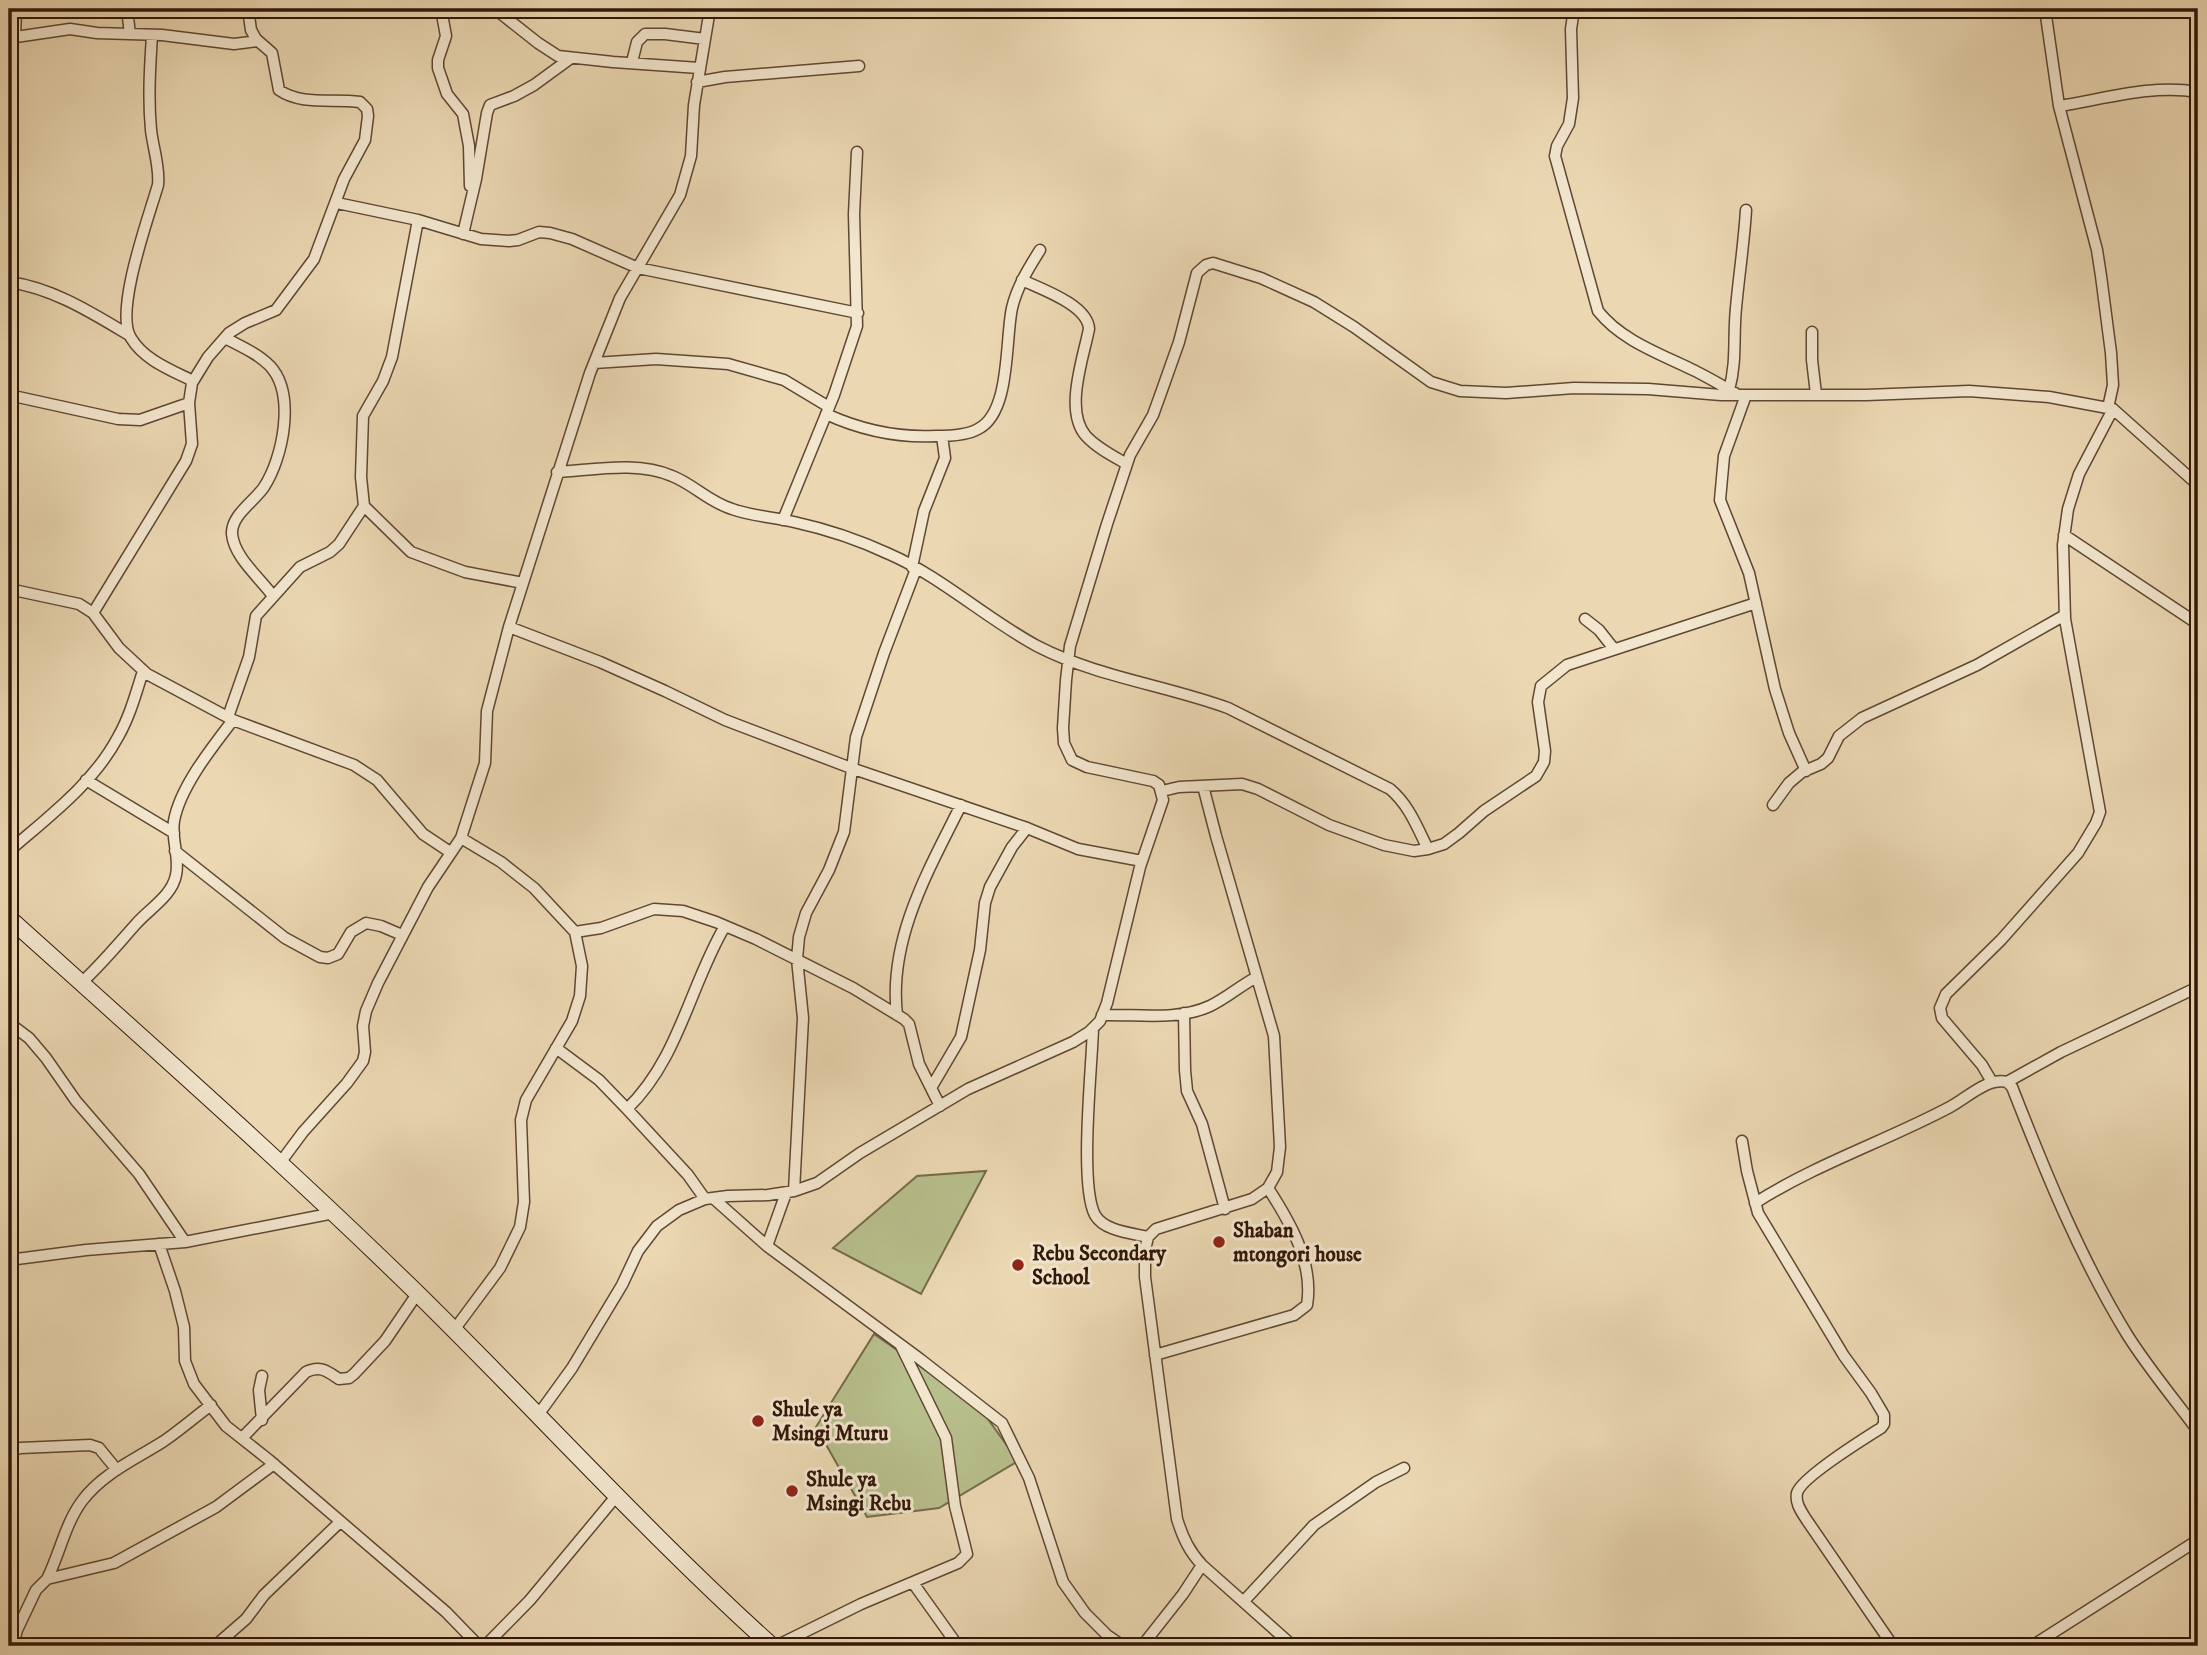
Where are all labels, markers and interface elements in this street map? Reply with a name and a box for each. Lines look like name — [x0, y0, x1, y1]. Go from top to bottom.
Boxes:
place label: Shaban mtongori house — [1233, 1218, 1362, 1268]
marker: Shaban mtongori house — [1211, 1234, 1227, 1250]
place label: Rebu Secondary School — [1032, 1241, 1167, 1291]
marker: Rebu Secondary School — [1010, 1257, 1026, 1273]
place label: Shule ya Msingi Mturu — [772, 1397, 888, 1447]
marker: Shule ya Msingi Mturu — [750, 1413, 766, 1429]
place label: Shule ya Msingi Rebu — [806, 1467, 911, 1517]
marker: Shule ya Msingi Rebu — [784, 1483, 800, 1499]

